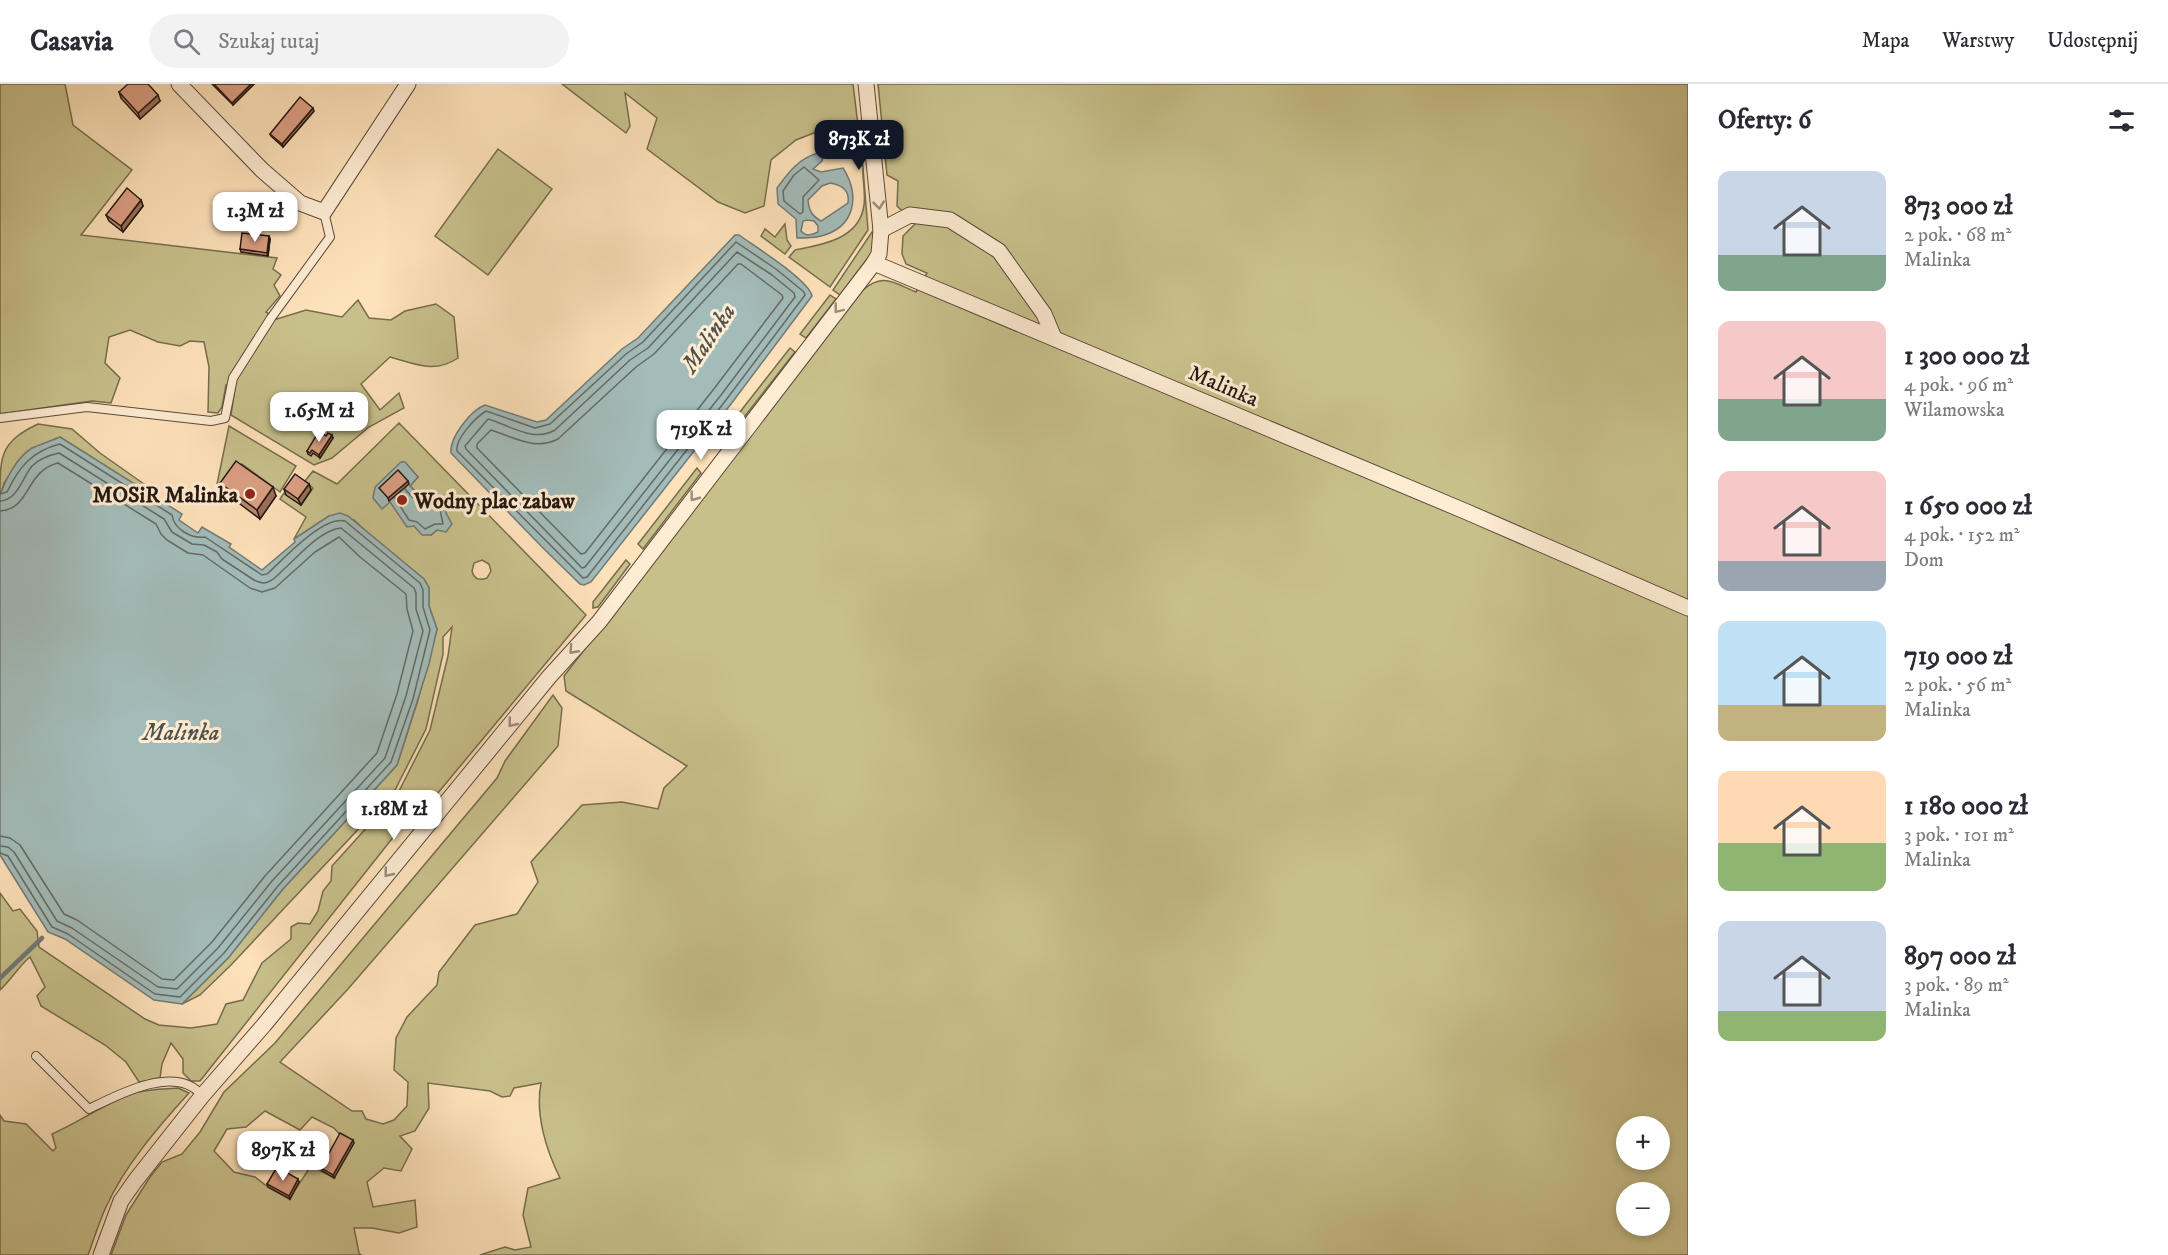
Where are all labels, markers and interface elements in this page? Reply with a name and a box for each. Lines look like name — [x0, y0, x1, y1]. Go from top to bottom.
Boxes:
search box — [149, 14, 569, 68]
text: Casavia — [30, 24, 113, 59]
icon: search — [170, 25, 203, 58]
text: Szukaj tutaj — [218, 28, 319, 55]
text: Mapa — [1862, 28, 1909, 54]
text: Warstwy — [1942, 28, 2014, 54]
text: Udostępnij — [2047, 28, 2138, 54]
text: Oferty: 6 — [1718, 104, 1812, 137]
icon: filters — [2105, 104, 2138, 137]
pin: 873K zł — [804, 120, 914, 171]
text: 873K zł — [828, 127, 890, 152]
text: 873 000 zł — [1904, 190, 2013, 223]
pin: 1.3M zł — [200, 192, 310, 243]
icon: home — [1766, 195, 1838, 267]
text: 1.3M zł — [227, 199, 283, 224]
one-way arrow — [872, 200, 885, 209]
text: 2 pok. · 68 m² — [1904, 223, 2011, 248]
text: Malinka — [1904, 248, 1971, 273]
water label: Malinka — [674, 298, 743, 380]
one-way arrow — [834, 303, 845, 314]
text: 1 300 000 zł — [1904, 340, 2029, 373]
icon: home — [1766, 345, 1838, 417]
street label: Malinka — [1184, 360, 1263, 413]
text: 4 pok. · 96 m² — [1904, 373, 2013, 398]
pin: 1.65M zł — [257, 392, 381, 443]
text: Wilamowska — [1904, 398, 2005, 423]
text: 1.65M zł — [284, 399, 354, 424]
pin: 719K zł — [646, 410, 756, 461]
text: 719K zł — [671, 417, 731, 442]
place label: MOSiR Malinka — [92, 482, 239, 509]
marker: MOSiR Malinka — [243, 487, 257, 501]
place label: Wodny plac zabaw — [413, 488, 576, 515]
text: 1 650 000 zł — [1904, 490, 2032, 523]
one-way arrow — [690, 491, 701, 502]
marker: Wodny plac zabaw — [395, 493, 409, 507]
icon: home — [1766, 495, 1838, 567]
text: 4 pok. · 152 m² — [1904, 523, 2020, 548]
text: Dom — [1904, 548, 1944, 573]
text: 719 000 zł — [1904, 640, 2012, 673]
one-way arrow — [569, 644, 580, 654]
icon: home — [1766, 645, 1838, 717]
text: 2 pok. · 56 m² — [1904, 673, 2011, 698]
text: Malinka — [1904, 698, 1971, 723]
one-way arrow — [508, 716, 519, 727]
water label: Malinka — [141, 718, 219, 748]
pin: 1.18M zł — [332, 790, 456, 841]
text: 1 180 000 zł — [1904, 790, 2028, 823]
icon: home — [1766, 795, 1838, 867]
text: 1.18M zł — [361, 797, 427, 822]
text: 3 pok. · 101 m² — [1904, 823, 2014, 848]
text: Malinka — [1904, 848, 1971, 873]
one-way arrow — [385, 867, 396, 878]
text: 897 000 zł — [1904, 940, 2016, 973]
icon: home — [1766, 945, 1838, 1017]
text: 3 pok. · 89 m² — [1904, 973, 2009, 998]
text: Malinka — [1904, 998, 1971, 1023]
map controls — [1616, 1116, 1670, 1236]
button: + — [1616, 1116, 1670, 1170]
pin: 897K zł — [228, 1131, 338, 1182]
text: 897K zł — [251, 1138, 315, 1163]
button: − — [1616, 1182, 1670, 1236]

